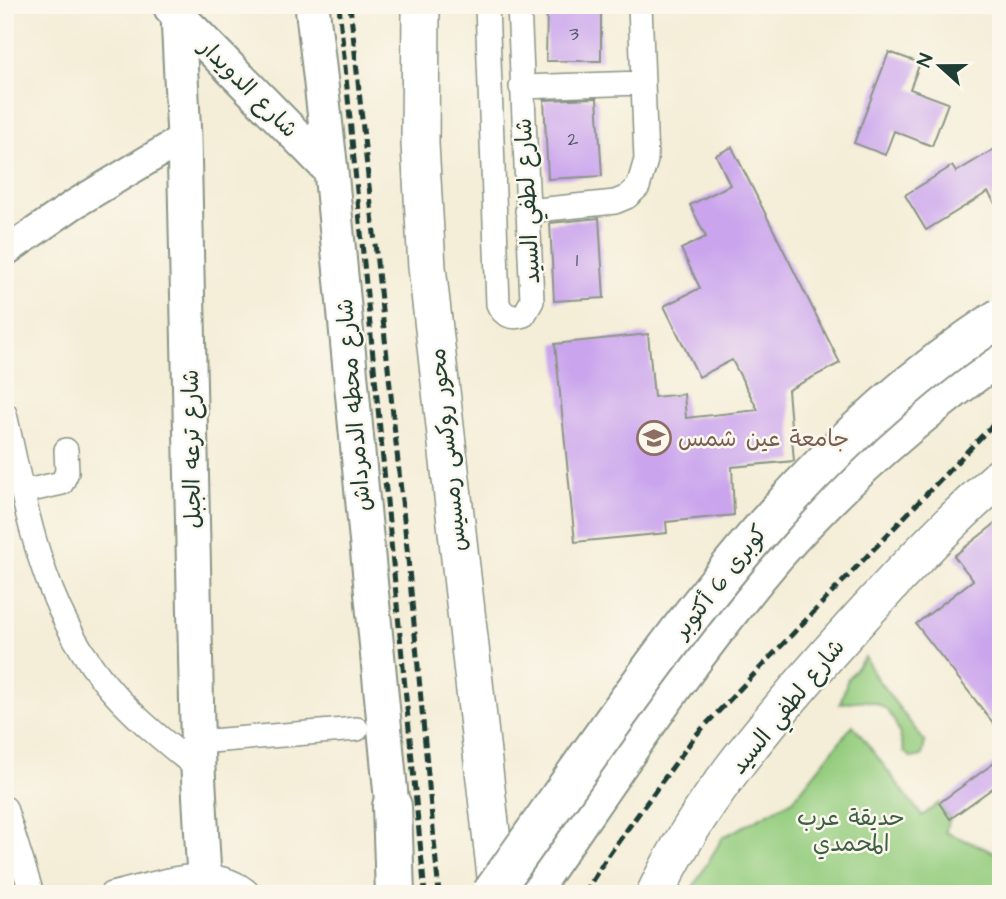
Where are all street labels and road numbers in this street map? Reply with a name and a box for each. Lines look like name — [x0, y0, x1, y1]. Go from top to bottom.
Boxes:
street label: شارع الدويدار — [190, 31, 305, 145]
street label: شارع لطفي السيد — [508, 117, 552, 285]
street label: شارع محطه الدمرداش — [329, 297, 379, 513]
street label: محور روكسى رمسيس — [421, 347, 475, 553]
street label: شارع ترعه الجبل — [175, 369, 209, 529]
street label: كوبرى 6 أكتوبر — [665, 518, 775, 647]
street label: شارع لطفي السيد — [723, 632, 856, 784]

